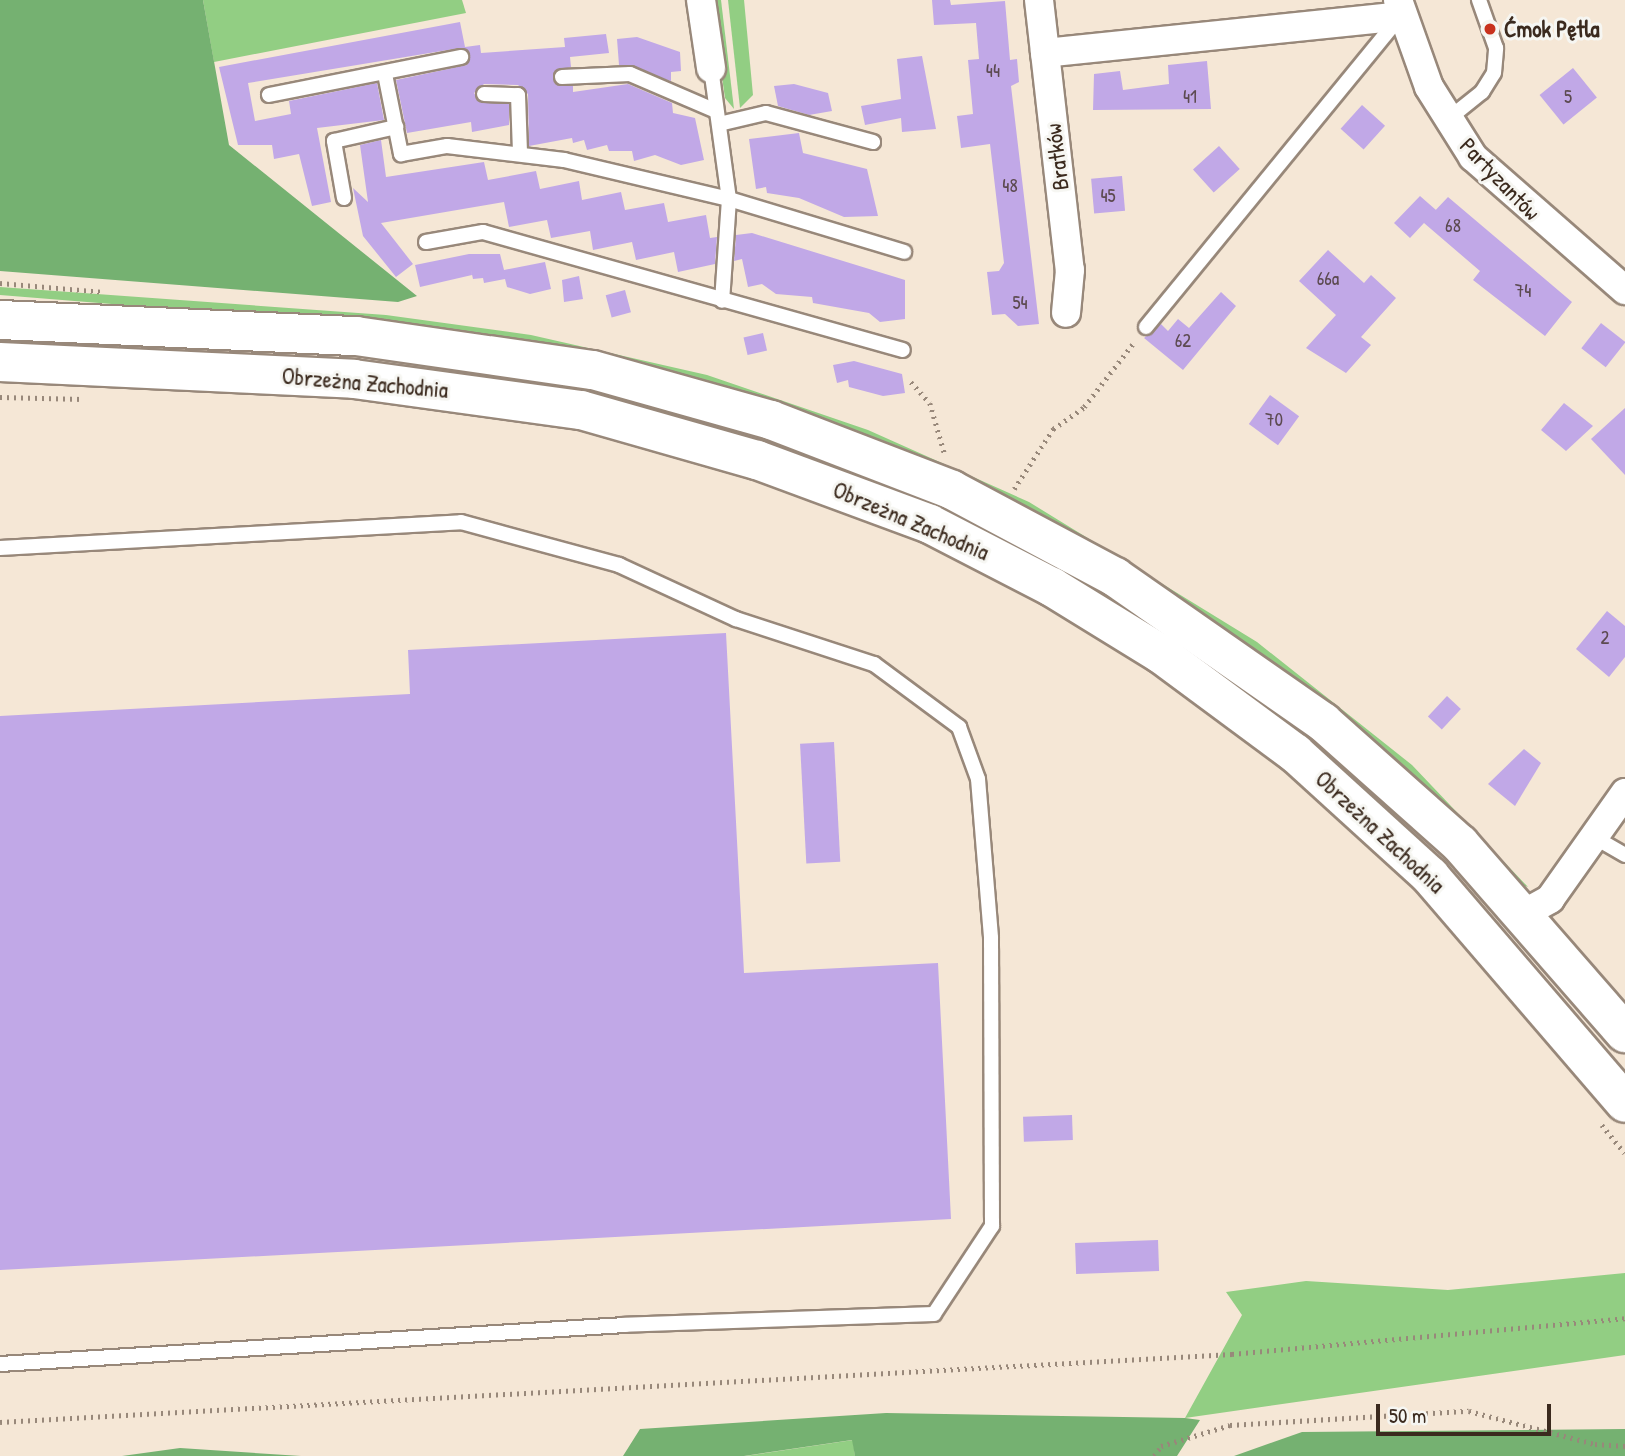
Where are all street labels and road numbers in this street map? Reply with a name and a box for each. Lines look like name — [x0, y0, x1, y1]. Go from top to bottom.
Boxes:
street label: Bratków — [1039, 122, 1075, 192]
street label: Partyzantów — [1454, 132, 1546, 226]
street label: Obrzeżna Zachodnia — [281, 362, 449, 404]
street label: Obrzeżna Zachodnia — [829, 476, 993, 566]
street label: Obrzeżna Zachodnia — [1310, 765, 1450, 899]

